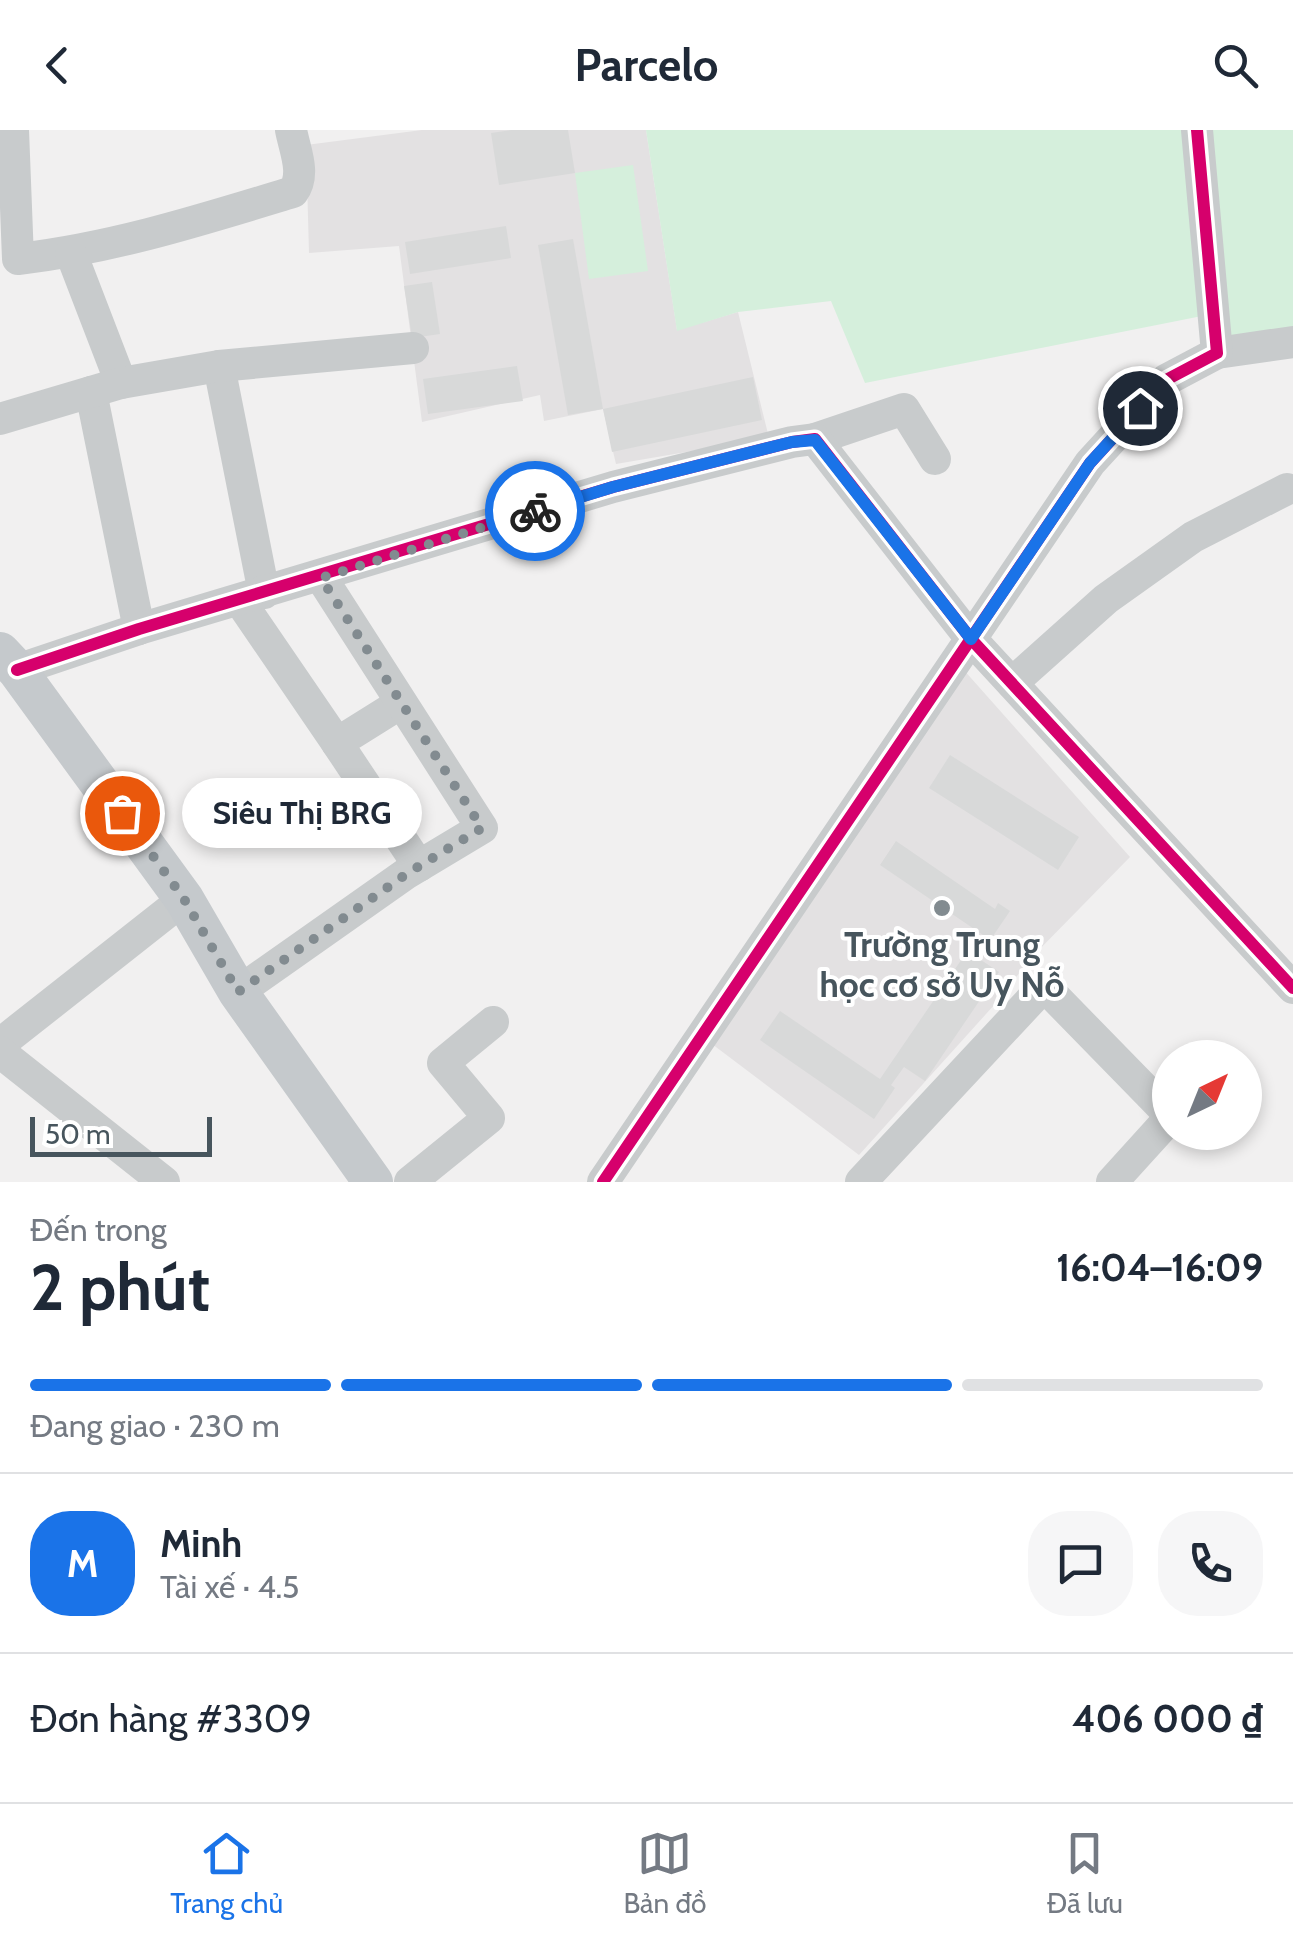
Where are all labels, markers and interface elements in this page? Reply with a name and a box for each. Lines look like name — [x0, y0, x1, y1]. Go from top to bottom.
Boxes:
icon: back — [30, 38, 85, 93]
text: Parcelo — [575, 38, 718, 92]
icon: search — [1208, 38, 1263, 93]
pin — [1098, 366, 1183, 451]
icon: home — [1113, 381, 1168, 436]
courier — [485, 461, 585, 561]
icon: bike — [508, 484, 563, 539]
pin — [80, 771, 165, 856]
callout: Siêu Thị BRG — [182, 778, 422, 848]
icon: bag — [95, 786, 150, 841]
text: Siêu Thị BRG — [213, 793, 391, 832]
marker: Trường Trung học cơ sở Uy Nỗ — [931, 897, 953, 919]
place label: Trường Trung học cơ sở Uy Nỗ — [819, 923, 1065, 1006]
north arrow — [1152, 1040, 1262, 1150]
map controls — [1152, 1040, 1262, 1150]
scale bar — [30, 1112, 212, 1156]
text: 50 m — [45, 1117, 111, 1151]
text: Đến trong — [30, 1210, 167, 1249]
text: 16:04–16:09 — [1056, 1244, 1263, 1291]
text: 2 phút — [30, 1247, 210, 1326]
text: Đang giao · 230 m — [30, 1406, 280, 1445]
button: chat — [1028, 1511, 1133, 1616]
button: phone — [1158, 1511, 1263, 1616]
text: Minh — [160, 1520, 242, 1567]
text: M — [67, 1540, 98, 1587]
text: Tài xế · 4.5 — [160, 1567, 299, 1606]
text: Đơn hàng #3309 — [30, 1695, 312, 1742]
text: 406 000 ₫ — [1072, 1695, 1263, 1742]
tab: Trang chủ — [170, 1826, 283, 1920]
tab: Bản đồ — [623, 1826, 706, 1920]
tab: Đã lưu — [1047, 1826, 1123, 1920]

